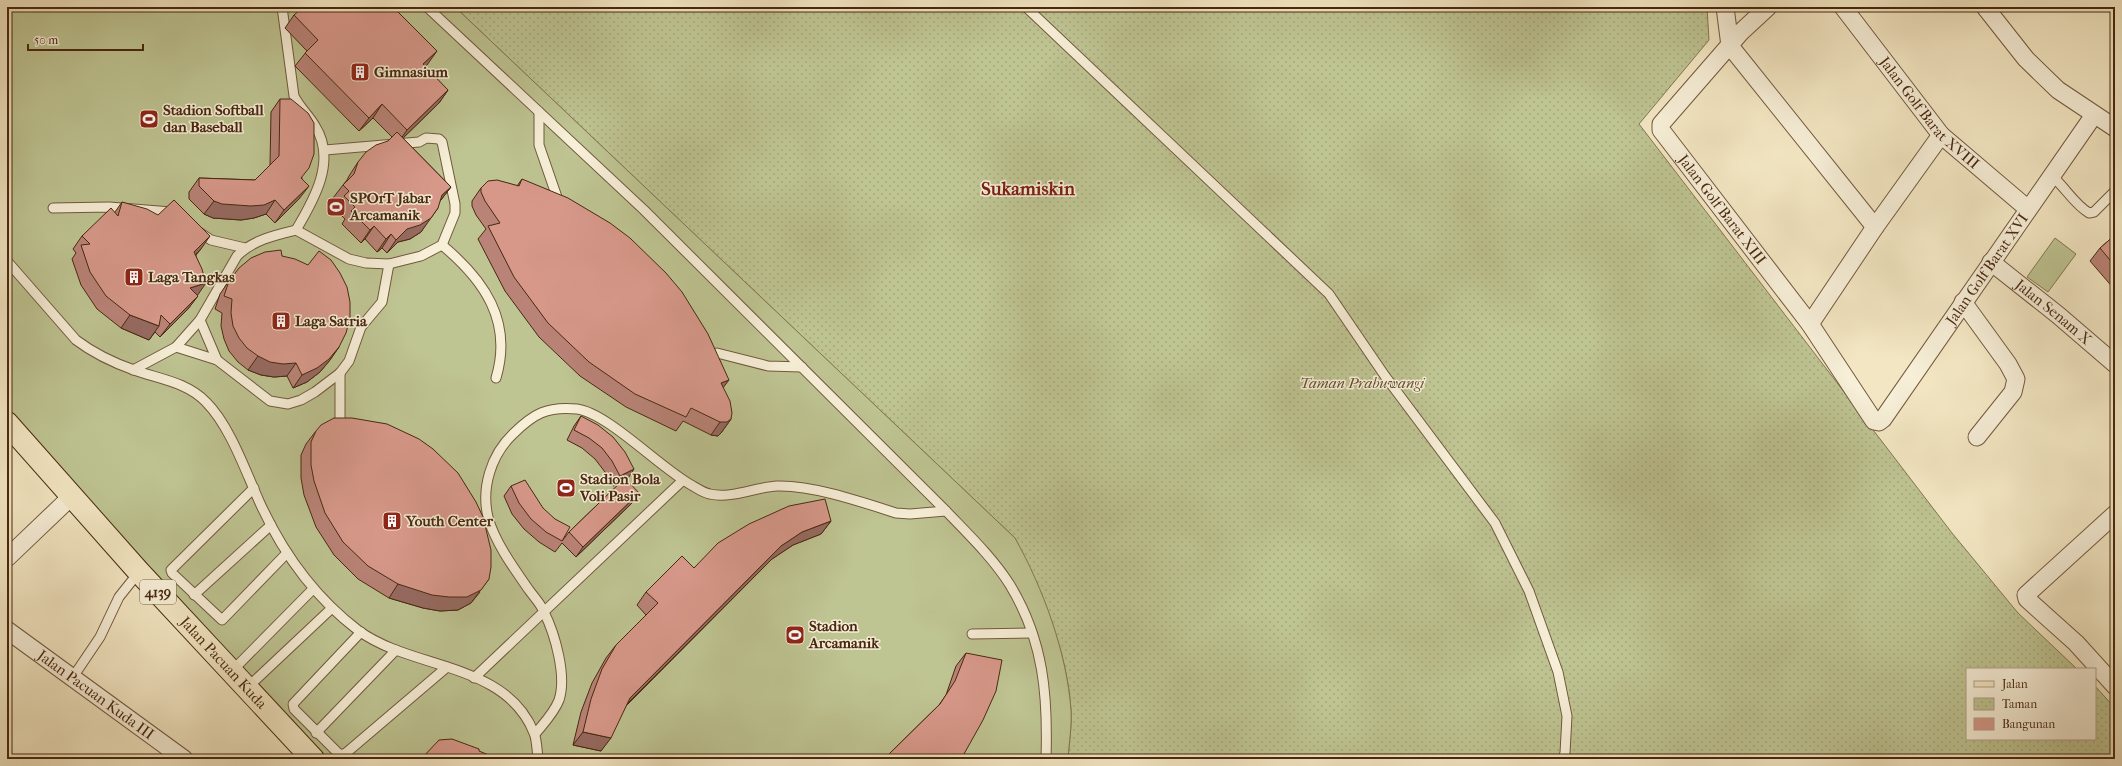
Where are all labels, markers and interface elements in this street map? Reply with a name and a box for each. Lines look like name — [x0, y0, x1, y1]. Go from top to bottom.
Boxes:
scale bar — [28, 26, 143, 52]
text: 50 m — [34, 33, 58, 47]
street label: Jalan Golf Barat XVIII — [1875, 53, 1983, 173]
building icon: Gimnasium — [349, 61, 371, 83]
place label: Gimnasium — [374, 63, 449, 81]
place label: Stadion Softball dan Baseball — [163, 101, 264, 136]
sports icon: Stadion Softball dan Baseball — [138, 108, 160, 130]
street label: Jalan Golf Barat XIII — [1674, 150, 1770, 268]
district label: Sukamiskin — [981, 178, 1076, 200]
place label: SPOrT Jabar Arcamanik — [349, 189, 431, 224]
sports icon: SPOrT Jabar Arcamanik — [325, 196, 347, 218]
street label: Jalan Golf Barat XVI — [1941, 210, 2032, 329]
building icon: Laga Tangkas — [123, 266, 145, 288]
place label: Laga Tangkas — [148, 268, 235, 286]
street label: Jalan Senam X — [2011, 275, 2095, 349]
building icon: Laga Satria — [270, 310, 292, 332]
place label: Laga Satria — [295, 312, 368, 330]
park label: Taman Prabuwangi — [1300, 374, 1426, 392]
place label: Stadion Bola Voli Pasir — [579, 470, 661, 505]
sports icon: Stadion Bola Voli Pasir — [555, 477, 577, 499]
building icon: Youth Center — [381, 510, 403, 532]
place label: Youth Center — [405, 512, 494, 530]
road number: 4139 — [140, 580, 176, 604]
street label: Jalan Pacuan Kuda — [176, 612, 271, 713]
place label: Stadion Arcamanik — [808, 617, 880, 652]
sports icon: Stadion Arcamanik — [784, 624, 806, 646]
street label: Jalan Pacuan Kuda III — [33, 646, 158, 743]
legend — [1966, 668, 2096, 740]
text: Jalan — [2001, 677, 2028, 691]
text: Taman — [2002, 697, 2037, 711]
text: Bangunan — [2002, 717, 2055, 731]

